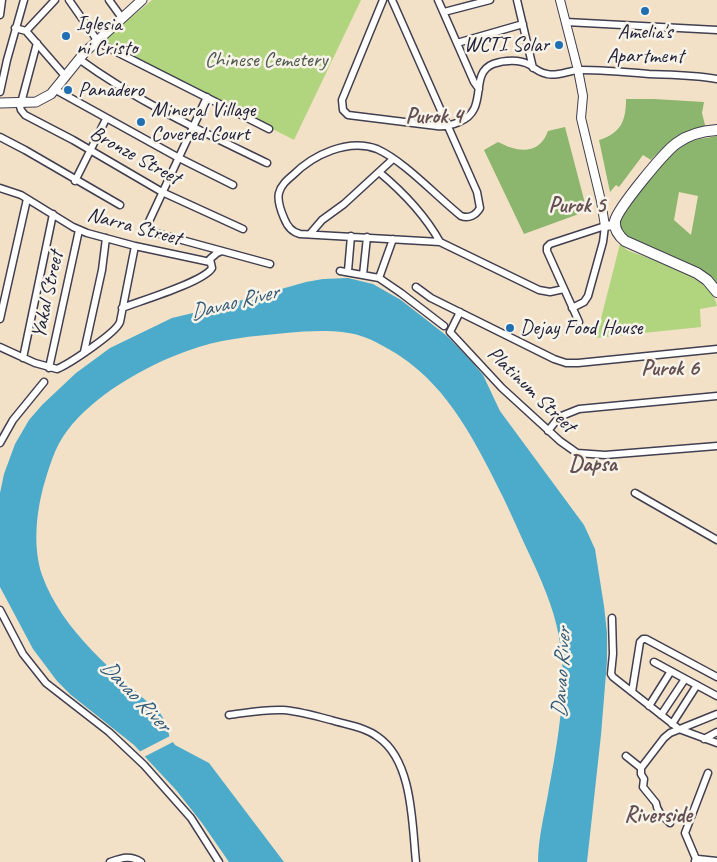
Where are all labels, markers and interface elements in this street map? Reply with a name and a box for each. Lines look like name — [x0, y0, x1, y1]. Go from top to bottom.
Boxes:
marker: Amelia's Apartment — [639, 5, 651, 17]
place label: Iglesia ni Cristo — [76, 11, 137, 61]
place label: Amelia's Apartment — [606, 19, 684, 69]
marker: Iglesia ni Cristo — [60, 30, 72, 42]
place label: WCTI Solar — [464, 32, 549, 58]
marker: WCTI Solar — [553, 39, 565, 51]
park label: Chinese Cemetery — [205, 47, 327, 73]
place label: Panadero — [78, 77, 144, 103]
marker: Panadero — [62, 84, 74, 96]
place label: Mineral Village Covered Court — [151, 97, 255, 147]
district label: Purok 4 — [405, 104, 463, 130]
marker: Mineral Village Covered Court — [135, 116, 147, 128]
street label: Bronze Street — [85, 121, 185, 191]
district label: Purok 5 — [549, 193, 605, 219]
street label: Narra Street — [84, 202, 184, 252]
street label: Yakal Street — [26, 249, 70, 341]
water label: Davao River — [187, 279, 281, 327]
place label: Dejay Food House — [520, 315, 642, 341]
marker: Dejay Food House — [504, 322, 516, 334]
street label: Platinum Street — [481, 342, 581, 438]
district label: Purok 6 — [641, 356, 699, 382]
district label: Dapsa — [569, 452, 617, 478]
water label: Davao River — [546, 628, 578, 718]
water label: Davao River — [94, 655, 176, 737]
district label: Riverside — [624, 803, 692, 829]

